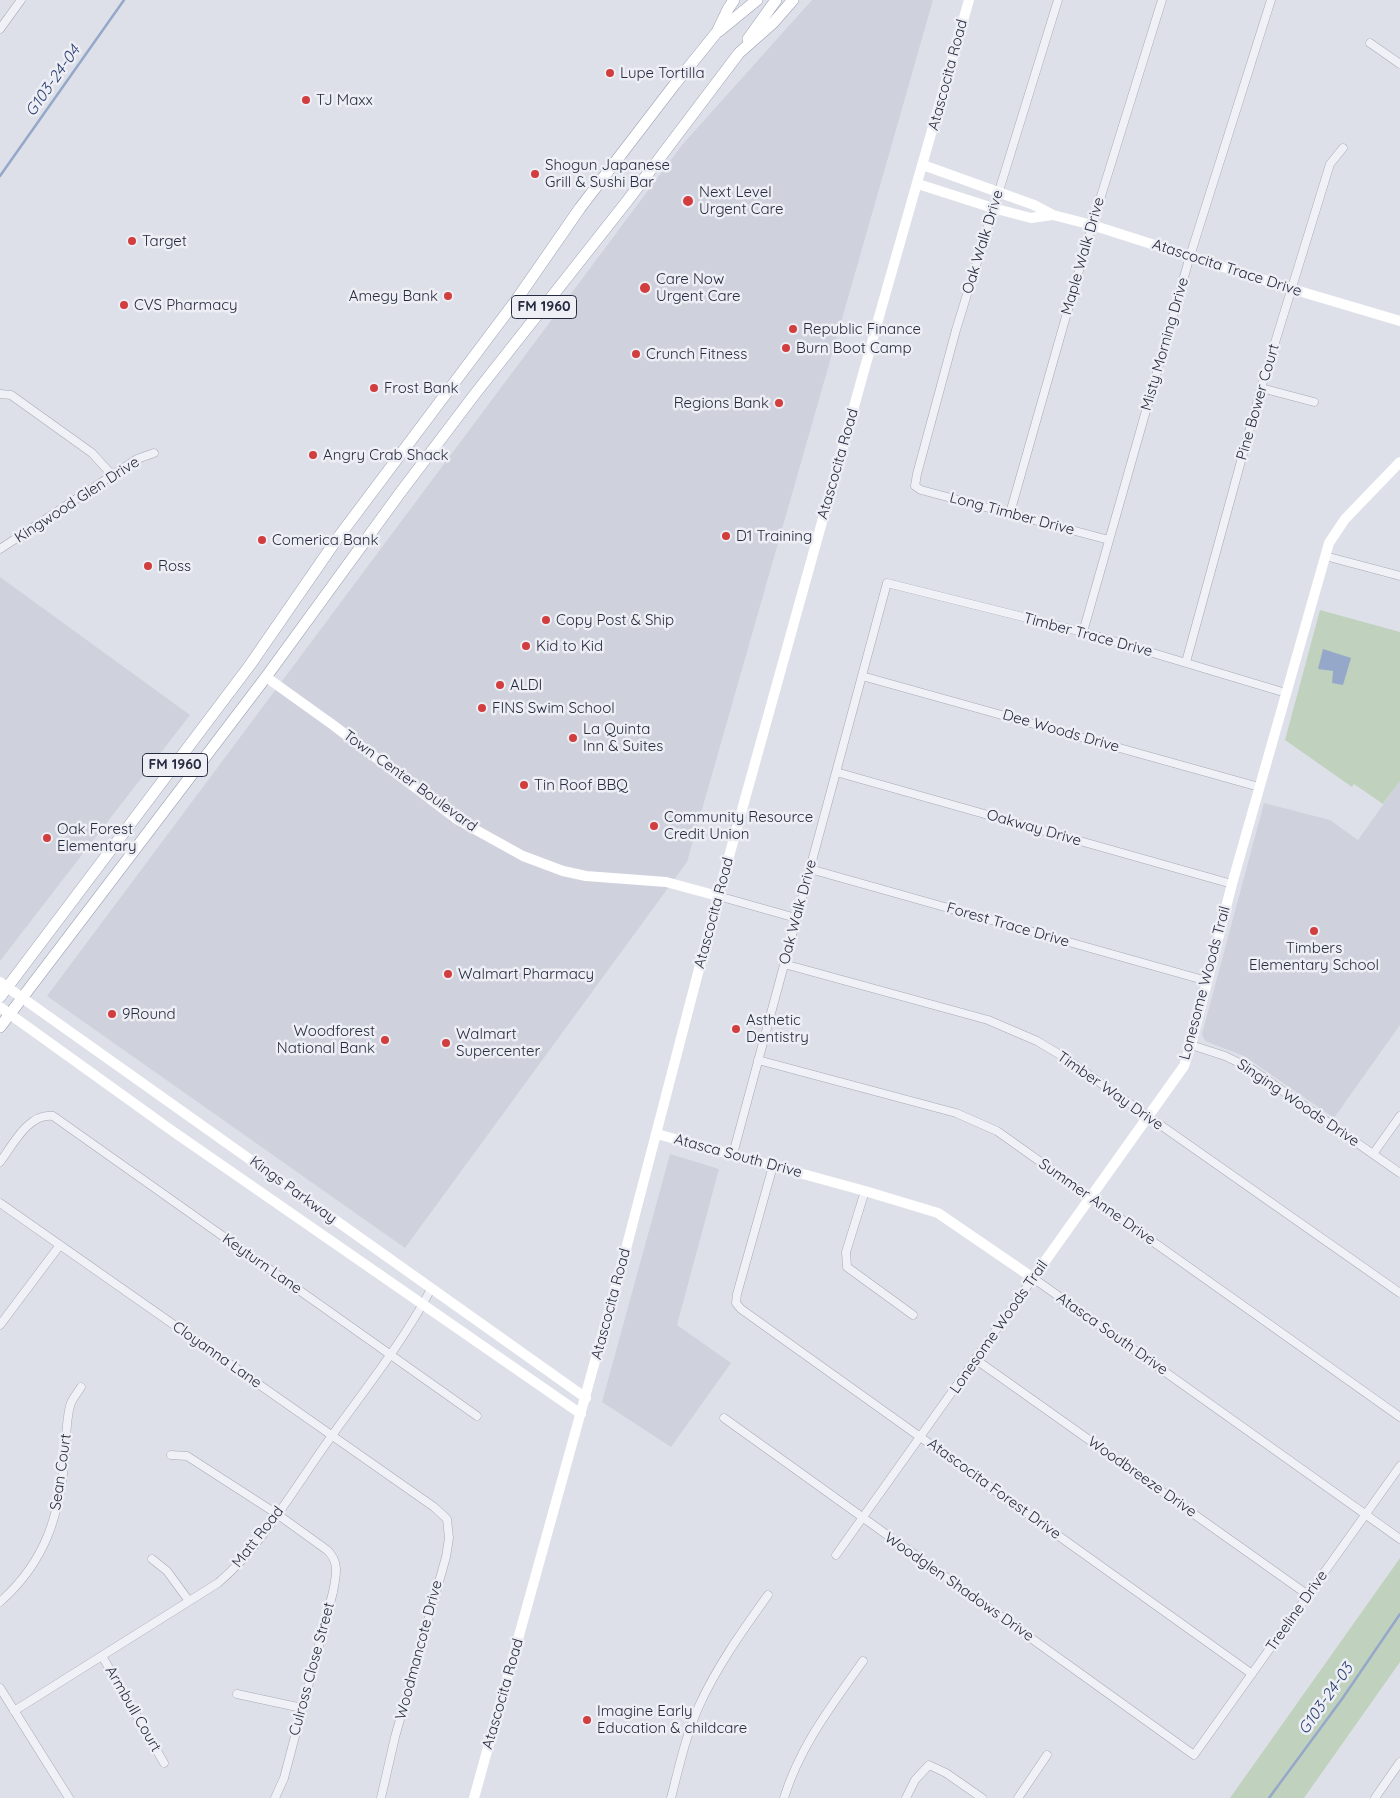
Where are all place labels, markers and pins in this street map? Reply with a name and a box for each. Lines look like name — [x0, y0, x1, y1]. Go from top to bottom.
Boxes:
place label: Lupe Tortilla — [620, 64, 705, 82]
marker: Lupe Tortilla — [604, 67, 616, 79]
place label: TJ Maxx — [316, 91, 373, 109]
marker: TJ Maxx — [300, 94, 312, 106]
place label: Shogun Japanese Grill & Sushi Bar — [545, 156, 670, 191]
marker: Shogun Japanese Grill & Sushi Bar — [529, 168, 541, 180]
place label: Next Level Urgent Care — [699, 183, 783, 218]
marker: Next Level Urgent Care — [681, 194, 695, 208]
place label: Target — [142, 232, 187, 250]
marker: Target — [126, 235, 138, 247]
place label: Care Now Urgent Care — [656, 270, 740, 305]
marker: Care Now Urgent Care — [638, 281, 652, 295]
place label: Amegy Bank — [349, 287, 438, 305]
marker: Amegy Bank — [442, 290, 454, 302]
place label: CVS Pharmacy — [134, 296, 238, 314]
marker: CVS Pharmacy — [118, 299, 130, 311]
place label: Republic Finance — [803, 320, 921, 338]
marker: Republic Finance — [787, 323, 799, 335]
place label: Burn Boot Camp — [796, 339, 912, 357]
marker: Burn Boot Camp — [780, 342, 792, 354]
place label: Crunch Fitness — [646, 345, 747, 363]
marker: Crunch Fitness — [630, 348, 642, 360]
place label: Frost Bank — [384, 379, 459, 397]
marker: Frost Bank — [368, 382, 380, 394]
place label: Regions Bank — [674, 394, 769, 412]
marker: Regions Bank — [773, 397, 785, 409]
place label: Angry Crab Shack — [323, 446, 449, 464]
marker: Angry Crab Shack — [307, 449, 319, 461]
place label: D1 Training — [736, 527, 812, 545]
marker: D1 Training — [720, 530, 732, 542]
place label: Comerica Bank — [272, 531, 378, 549]
marker: Comerica Bank — [256, 534, 268, 546]
place label: Ross — [158, 557, 191, 575]
marker: Ross — [142, 560, 154, 572]
place label: Copy Post & Ship — [556, 611, 674, 629]
marker: Copy Post & Ship — [540, 614, 552, 626]
place label: Kid to Kid — [536, 637, 603, 655]
marker: Kid to Kid — [520, 640, 532, 652]
place label: ALDI — [510, 676, 542, 694]
marker: ALDI — [494, 679, 506, 691]
place label: FINS Swim School — [492, 699, 615, 717]
marker: FINS Swim School — [476, 702, 488, 714]
place label: La Quinta Inn & Suites — [583, 720, 663, 755]
marker: La Quinta Inn & Suites — [567, 732, 579, 744]
place label: Tin Roof BBQ — [534, 776, 628, 794]
marker: Tin Roof BBQ — [518, 779, 530, 791]
place label: Community Resource Credit Union — [664, 808, 813, 843]
place label: Oak Forest Elementary — [57, 820, 137, 855]
marker: Community Resource Credit Union — [648, 820, 660, 832]
marker: Oak Forest Elementary — [41, 832, 53, 844]
marker: Timbers Elementary School — [1308, 925, 1320, 937]
place label: Timbers Elementary School — [1249, 939, 1379, 974]
place label: Walmart Pharmacy — [458, 965, 594, 983]
marker: Walmart Pharmacy — [442, 968, 454, 980]
place label: 9Round — [122, 1005, 176, 1023]
marker: 9Round — [106, 1008, 118, 1020]
place label: Asthetic Dentistry — [746, 1011, 809, 1046]
place label: Woodforest National Bank — [277, 1022, 375, 1057]
marker: Asthetic Dentistry — [730, 1023, 742, 1035]
place label: Walmart Supercenter — [456, 1025, 540, 1060]
marker: Woodforest National Bank — [379, 1034, 391, 1046]
marker: Walmart Supercenter — [440, 1037, 452, 1049]
place label: Imagine Early Education & childcare — [597, 1702, 747, 1737]
marker: Imagine Early Education & childcare — [581, 1714, 593, 1726]

